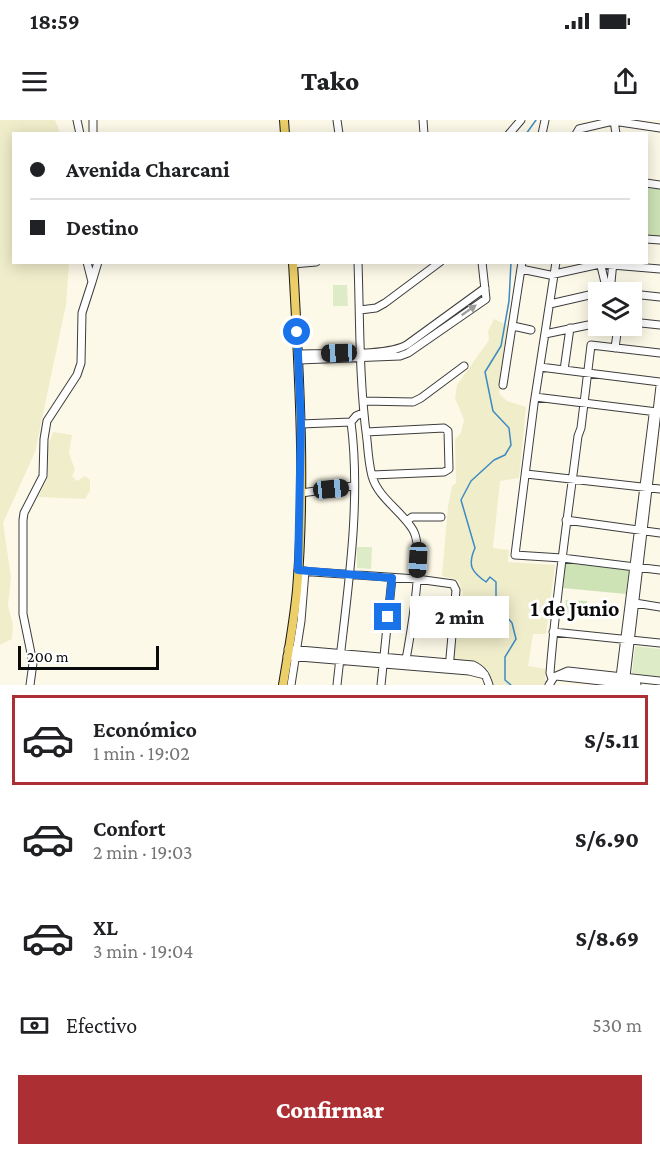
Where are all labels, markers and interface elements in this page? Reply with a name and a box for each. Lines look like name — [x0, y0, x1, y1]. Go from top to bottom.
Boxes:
text: 18:59 — [30, 9, 80, 34]
icon: menu — [18, 65, 51, 98]
icon: share — [609, 65, 642, 98]
text: Tako — [301, 66, 359, 96]
text: Avenida Charcani — [66, 157, 230, 182]
text: Destino — [66, 215, 139, 240]
map controls — [588, 282, 642, 336]
button: layers — [588, 282, 642, 336]
one-way arrow — [461, 305, 477, 316]
route start — [283, 318, 310, 345]
car — [321, 343, 357, 363]
car — [312, 478, 350, 500]
car — [408, 542, 428, 578]
callout: 2 min — [409, 596, 508, 638]
district label: 1 de Junio — [530, 596, 620, 621]
route end — [374, 603, 401, 630]
text: 2 min — [435, 606, 484, 628]
scale bar — [18, 643, 159, 670]
text: 200 m — [27, 648, 69, 665]
icon: car — [21, 713, 75, 767]
text: Económico — [93, 717, 197, 742]
text: S/5.11 — [584, 728, 639, 753]
text: 1 min · 19:02 — [93, 742, 190, 764]
icon: car — [21, 812, 75, 866]
text: Confort — [93, 816, 166, 841]
text: S/6.90 — [575, 827, 639, 852]
text: 2 min · 19:03 — [93, 841, 193, 863]
icon: car — [21, 911, 75, 965]
text: XL — [93, 915, 118, 940]
text: S/8.69 — [575, 926, 639, 951]
text: 3 min · 19:04 — [93, 940, 194, 962]
icon: cash — [18, 1009, 51, 1042]
text: Efectivo — [66, 1013, 137, 1038]
text: 530 m — [592, 1014, 642, 1036]
button: Confirmar — [18, 1075, 642, 1144]

